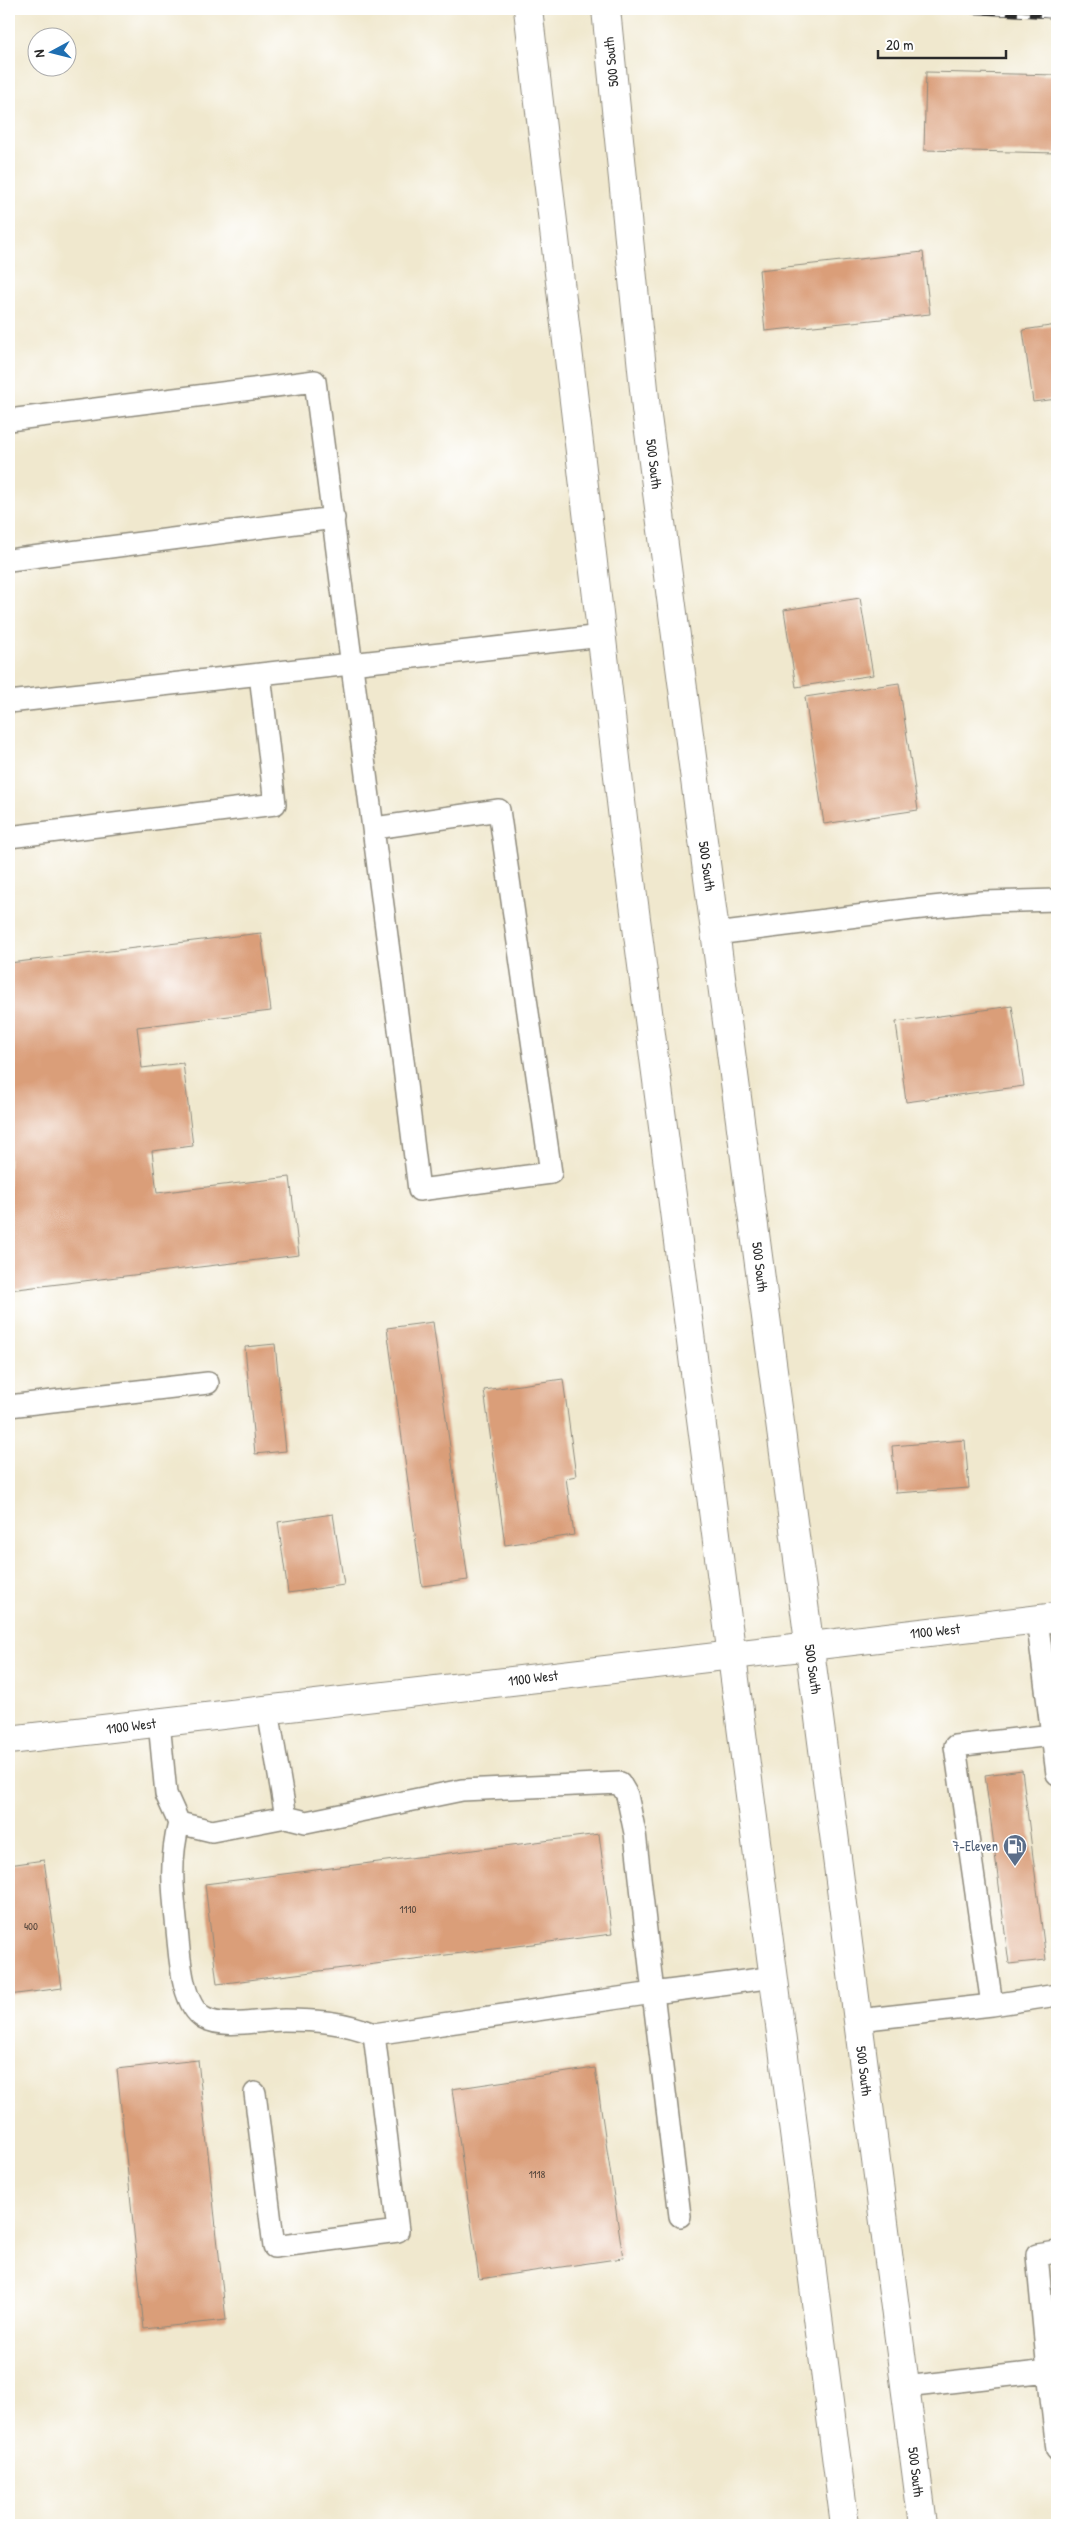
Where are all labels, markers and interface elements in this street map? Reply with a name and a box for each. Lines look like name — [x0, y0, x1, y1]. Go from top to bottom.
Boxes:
north arrow — [28, 28, 78, 78]
scale bar — [878, 28, 1006, 60]
text: 20 m — [886, 34, 913, 55]
street label: 500 South — [598, 36, 623, 88]
text: N — [29, 48, 48, 59]
street label: 500 South — [642, 438, 667, 490]
street label: 500 South — [695, 840, 720, 892]
street label: 500 South — [748, 1241, 773, 1293]
street label: 1100 West — [909, 1618, 961, 1643]
street label: 500 South — [801, 1643, 826, 1695]
street label: 1100 West — [507, 1665, 559, 1690]
street label: 1100 West — [105, 1713, 157, 1738]
fuel station icon: 7-Eleven — [1002, 1833, 1028, 1867]
place label: 7-Eleven — [952, 1836, 998, 1855]
house number: 1110 — [400, 1902, 417, 1916]
house number: 400 — [24, 1919, 38, 1933]
street label: 500 South — [852, 2045, 877, 2097]
house number: 1118 — [529, 2167, 546, 2181]
street label: 500 South — [904, 2446, 929, 2498]

